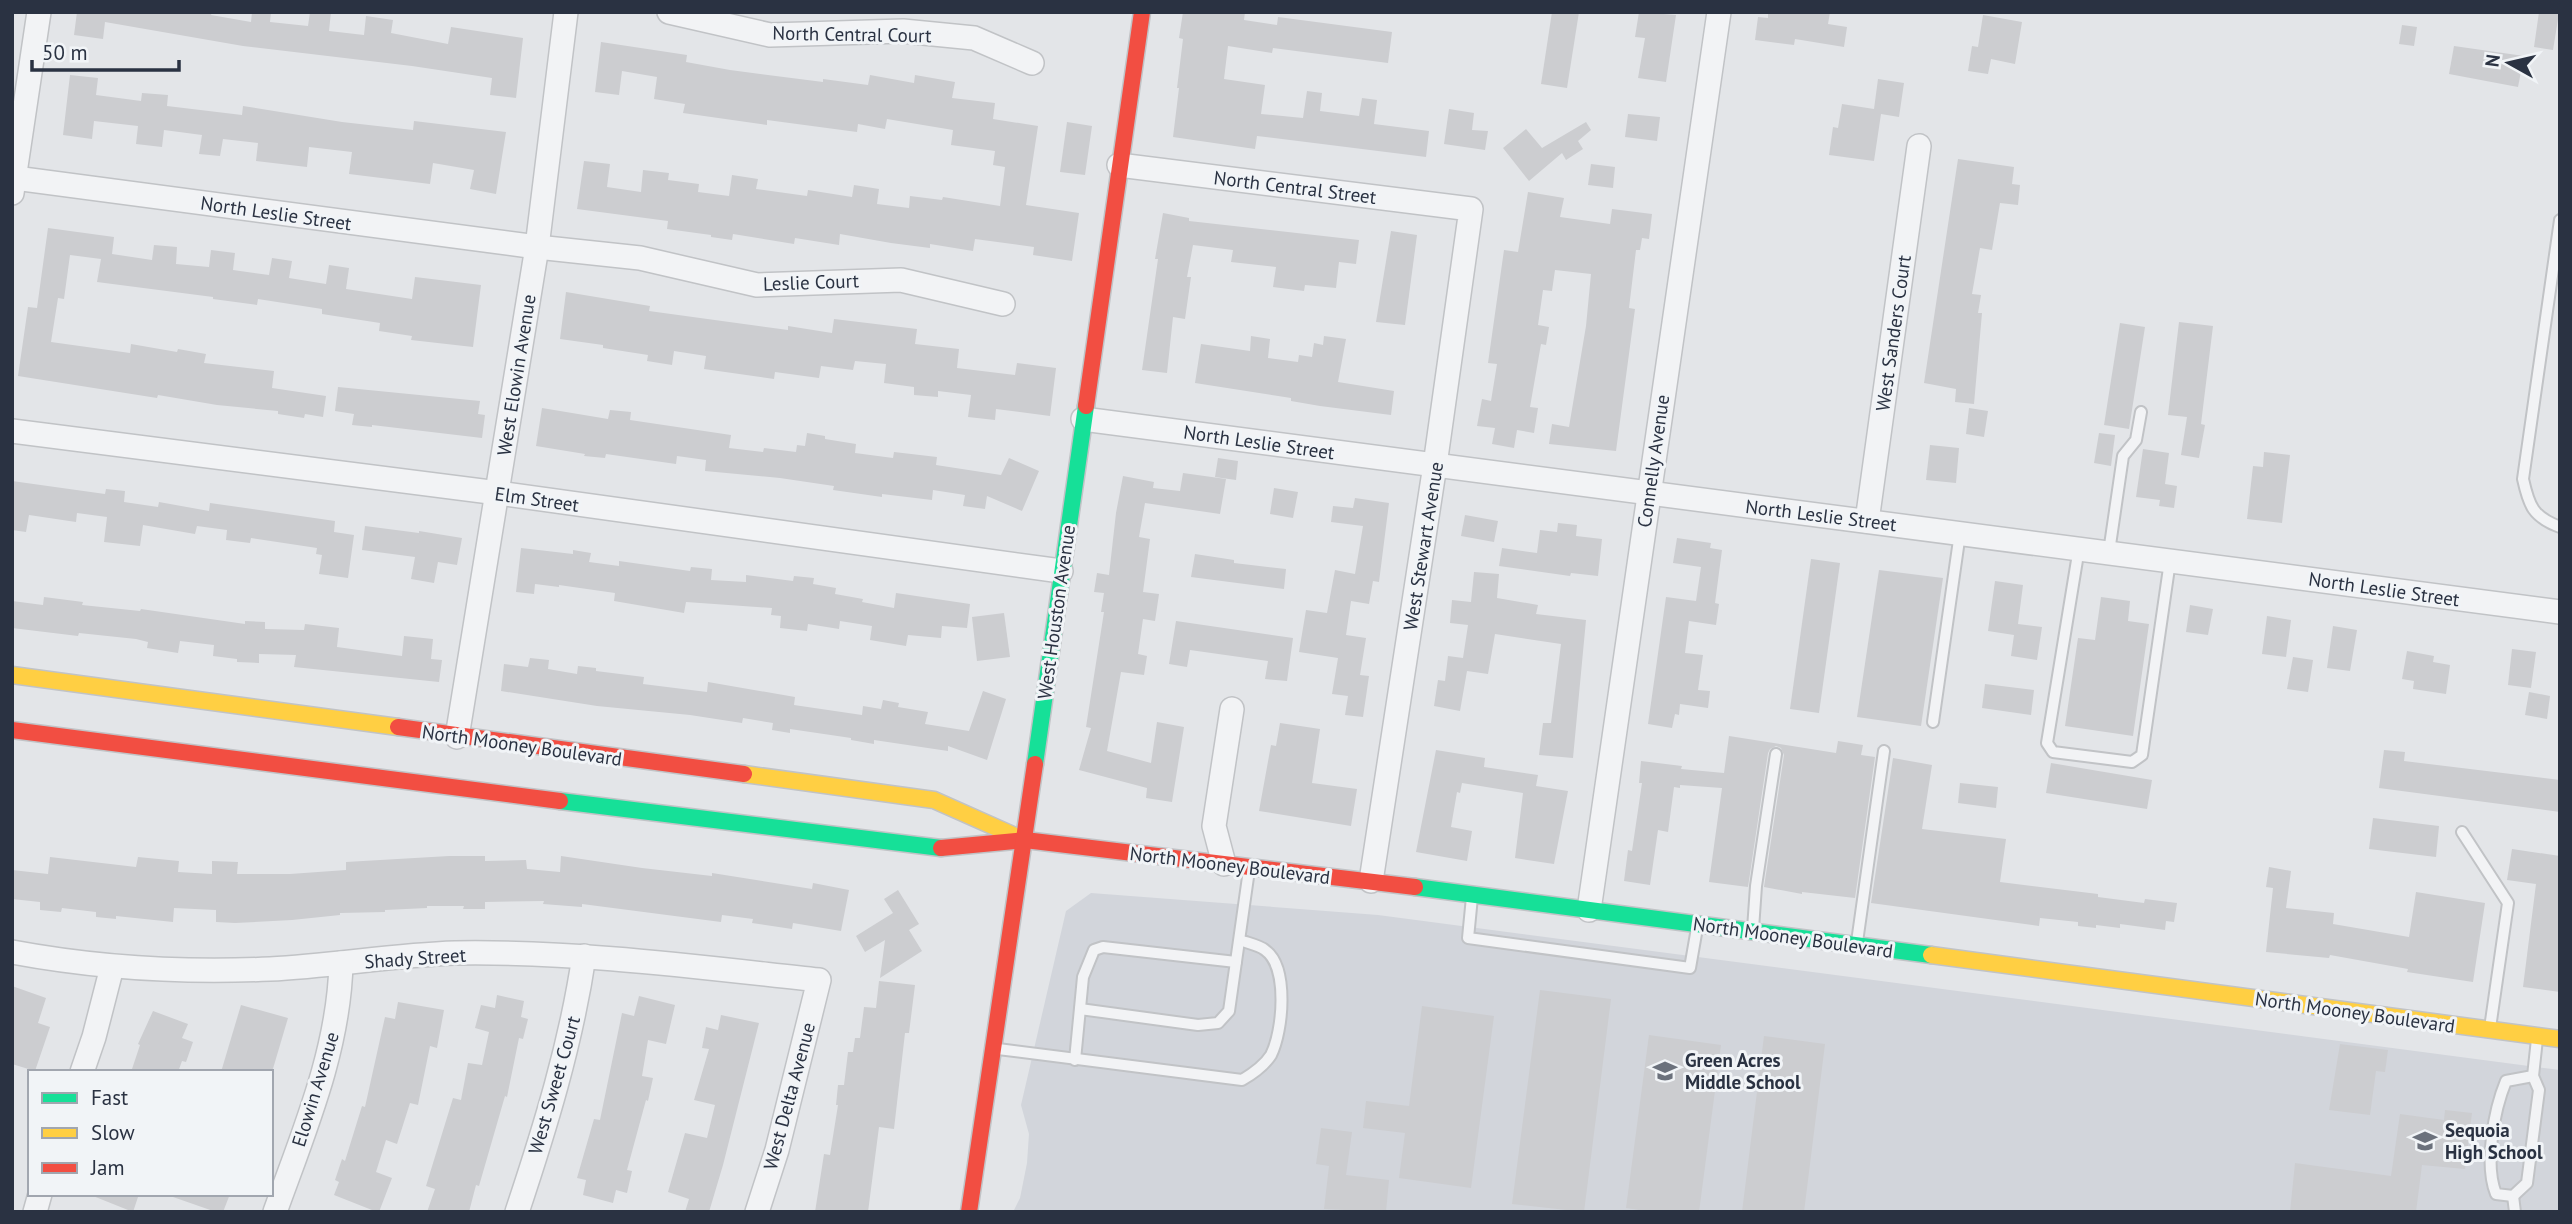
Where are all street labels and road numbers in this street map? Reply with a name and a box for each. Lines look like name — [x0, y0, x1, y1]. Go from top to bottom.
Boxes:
street label: North Central Court — [772, 21, 932, 47]
street label: North Central Street — [1212, 165, 1378, 209]
street label: North Leslie Street — [199, 191, 354, 236]
street label: West Sanders Court — [1870, 253, 1916, 413]
street label: Leslie Court — [763, 268, 860, 296]
street label: West Elowin Avenue — [491, 293, 541, 457]
street label: Connelly Avenue — [1632, 393, 1674, 529]
street label: North Leslie Street — [1182, 420, 1337, 465]
street label: West Stewart Avenue — [1398, 460, 1448, 632]
street label: Elm Street — [493, 481, 581, 517]
street label: North Leslie Street — [1744, 494, 1899, 536]
street label: West Houston Avenue — [1032, 523, 1080, 701]
street label: North Leslie Street — [2307, 567, 2462, 612]
street label: North Mooney Boulevard — [420, 719, 624, 771]
street label: North Mooney Boulevard — [1128, 841, 1332, 889]
street label: North Mooney Boulevard — [1691, 911, 1895, 963]
street label: Shady Street — [363, 942, 467, 974]
street label: North Mooney Boulevard — [2253, 986, 2457, 1038]
street label: West Sweet Court — [523, 1013, 585, 1157]
street label: West Delta Avenue — [758, 1020, 820, 1172]
street label: Elowin Avenue — [286, 1029, 344, 1149]

